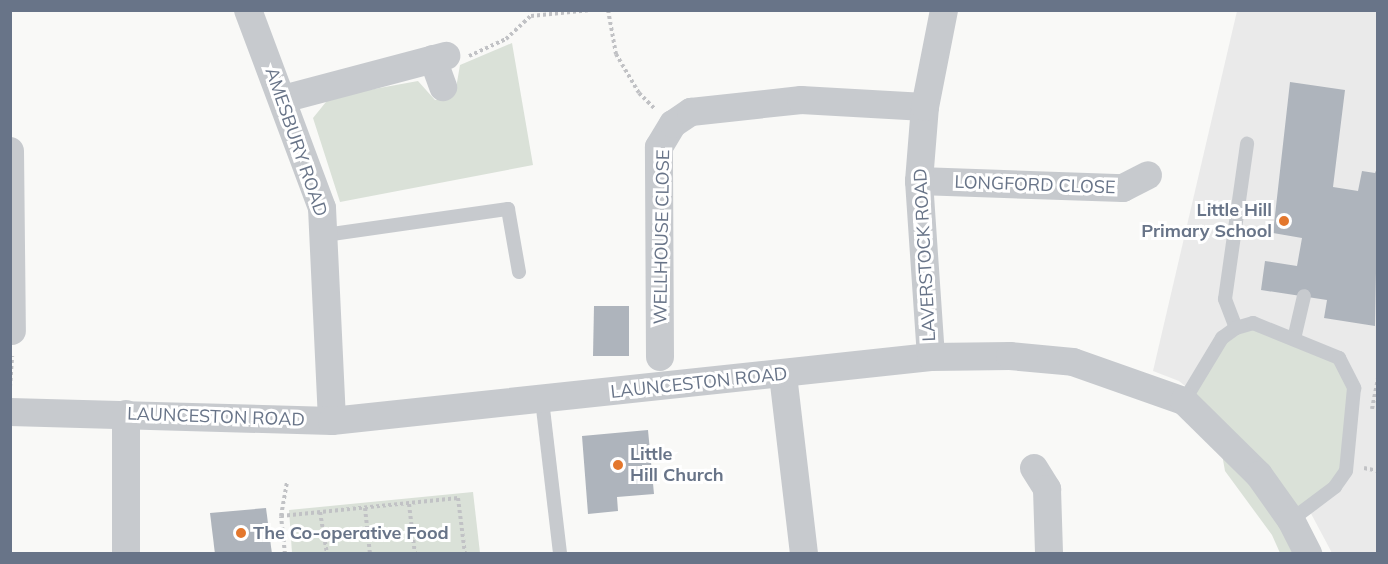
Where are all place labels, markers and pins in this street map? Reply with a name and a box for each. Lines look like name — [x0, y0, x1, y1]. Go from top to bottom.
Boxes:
place label: Little Hill Primary School — [1141, 200, 1272, 242]
marker: Little Hill Primary School — [1277, 214, 1291, 228]
place label: Little Hill Church — [630, 444, 724, 486]
marker: Little Hill Church — [611, 458, 625, 472]
place label: The Co-operative Food — [253, 522, 449, 544]
marker: The Co-operative Food — [234, 526, 248, 540]

